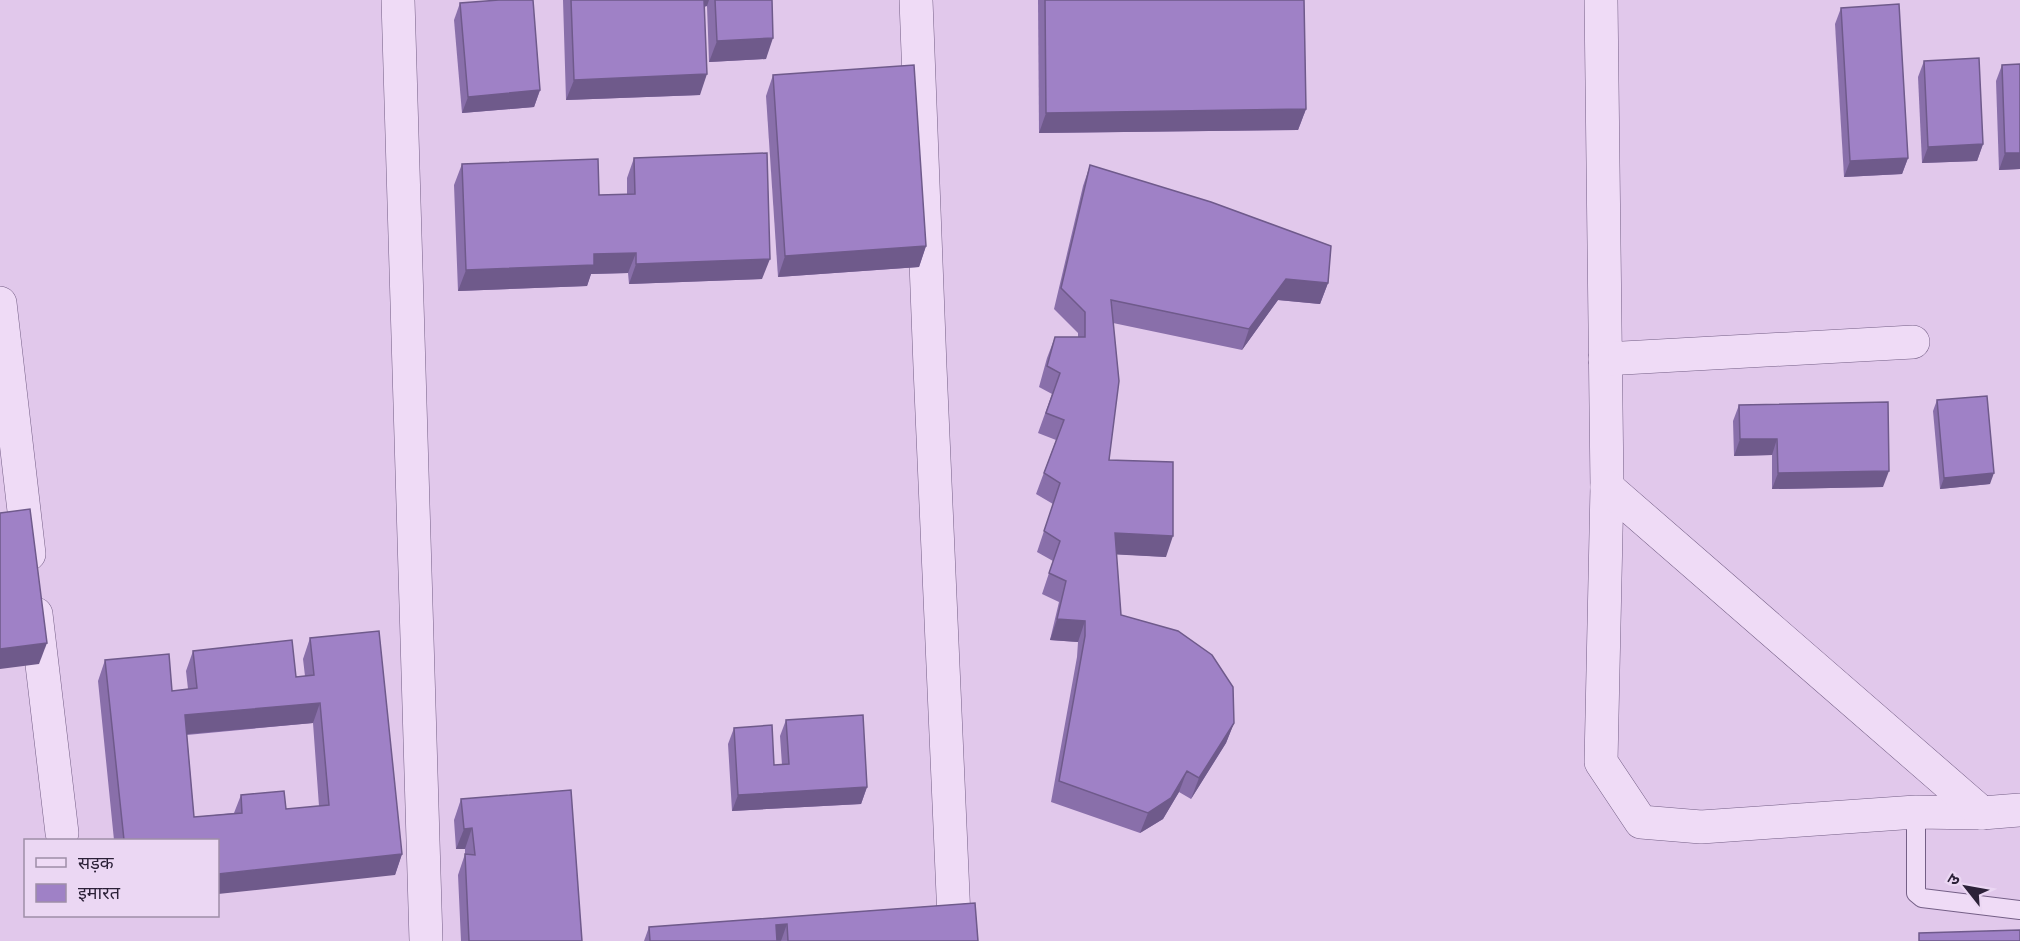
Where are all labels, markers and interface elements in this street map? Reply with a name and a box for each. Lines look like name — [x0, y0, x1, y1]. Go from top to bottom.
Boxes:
legend — [24, 839, 219, 917]
text: सड़क — [78, 851, 115, 874]
north arrow — [1936, 857, 1996, 917]
text: उ — [1942, 870, 1964, 888]
text: इमारत — [78, 881, 121, 904]

